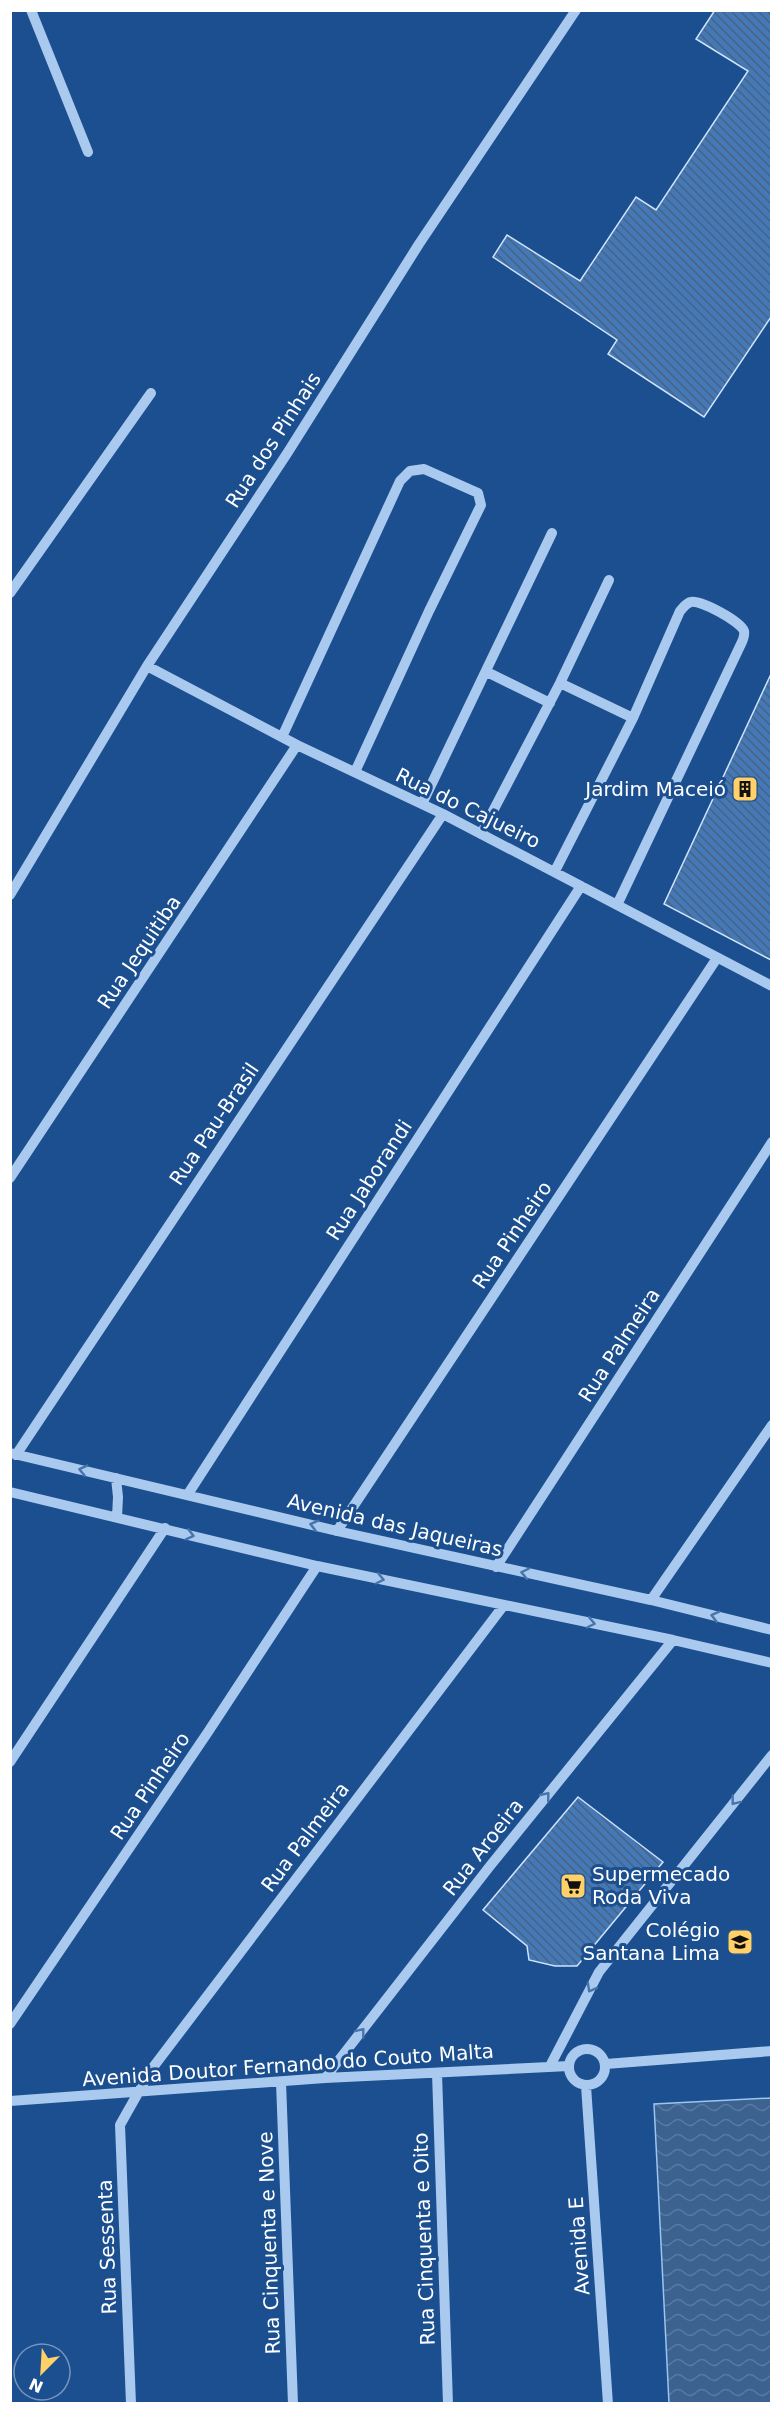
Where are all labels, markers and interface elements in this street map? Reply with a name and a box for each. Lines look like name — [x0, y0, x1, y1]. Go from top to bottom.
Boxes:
street label: Rua dos Pinhais — [220, 368, 326, 512]
street label: Rua do Cajueiro — [392, 763, 544, 853]
building icon: Jardim Maceió — [730, 774, 760, 804]
place label: Jardim Maceió — [583, 777, 726, 801]
street label: Rua Jequitiba — [92, 891, 186, 1013]
street label: Rua Pau-Brasil — [164, 1058, 264, 1190]
street label: Rua Jaborandi — [321, 1115, 417, 1245]
street label: Rua Pinheiro — [467, 1177, 557, 1293]
street label: Rua Palmeira — [573, 1283, 665, 1407]
one-way arrow — [79, 1465, 89, 1478]
street label: Avenida das Jaqueiras — [285, 1489, 505, 1561]
one-way arrow — [309, 1519, 319, 1532]
one-way arrow — [185, 1527, 195, 1540]
one-way arrow — [520, 1567, 530, 1580]
one-way arrow — [375, 1572, 385, 1585]
one-way arrow — [710, 1611, 720, 1624]
one-way arrow — [586, 1616, 596, 1629]
street label: Rua Pinheiro — [105, 1728, 195, 1844]
street label: Rua Palmeira — [256, 1777, 354, 1897]
one-way arrow — [539, 1792, 550, 1803]
street label: Rua Aroeira — [438, 1794, 528, 1900]
one-way arrow — [732, 1794, 743, 1805]
place label: Supermecado Roda Viva — [592, 1862, 730, 1909]
supermarket icon: Supermecado Roda Viva — [558, 1871, 588, 1901]
place label: Colégio Santana Lima — [583, 1918, 720, 1965]
school or university icon: Colégio Santana Lima — [725, 1927, 755, 1957]
one-way arrow — [586, 1982, 598, 1992]
one-way arrow — [354, 2028, 365, 2039]
street label: Avenida Doutor Fernando do Couto Malta — [81, 2039, 495, 2091]
street label: Rua Cinquenta e Nove — [253, 2131, 285, 2355]
street label: Rua Cinquenta e Oito — [408, 2132, 440, 2346]
street label: Rua Sessenta — [93, 2179, 121, 2315]
street label: Avenida E — [564, 2196, 594, 2296]
north arrow — [12, 2342, 72, 2402]
text: N — [26, 2374, 46, 2397]

